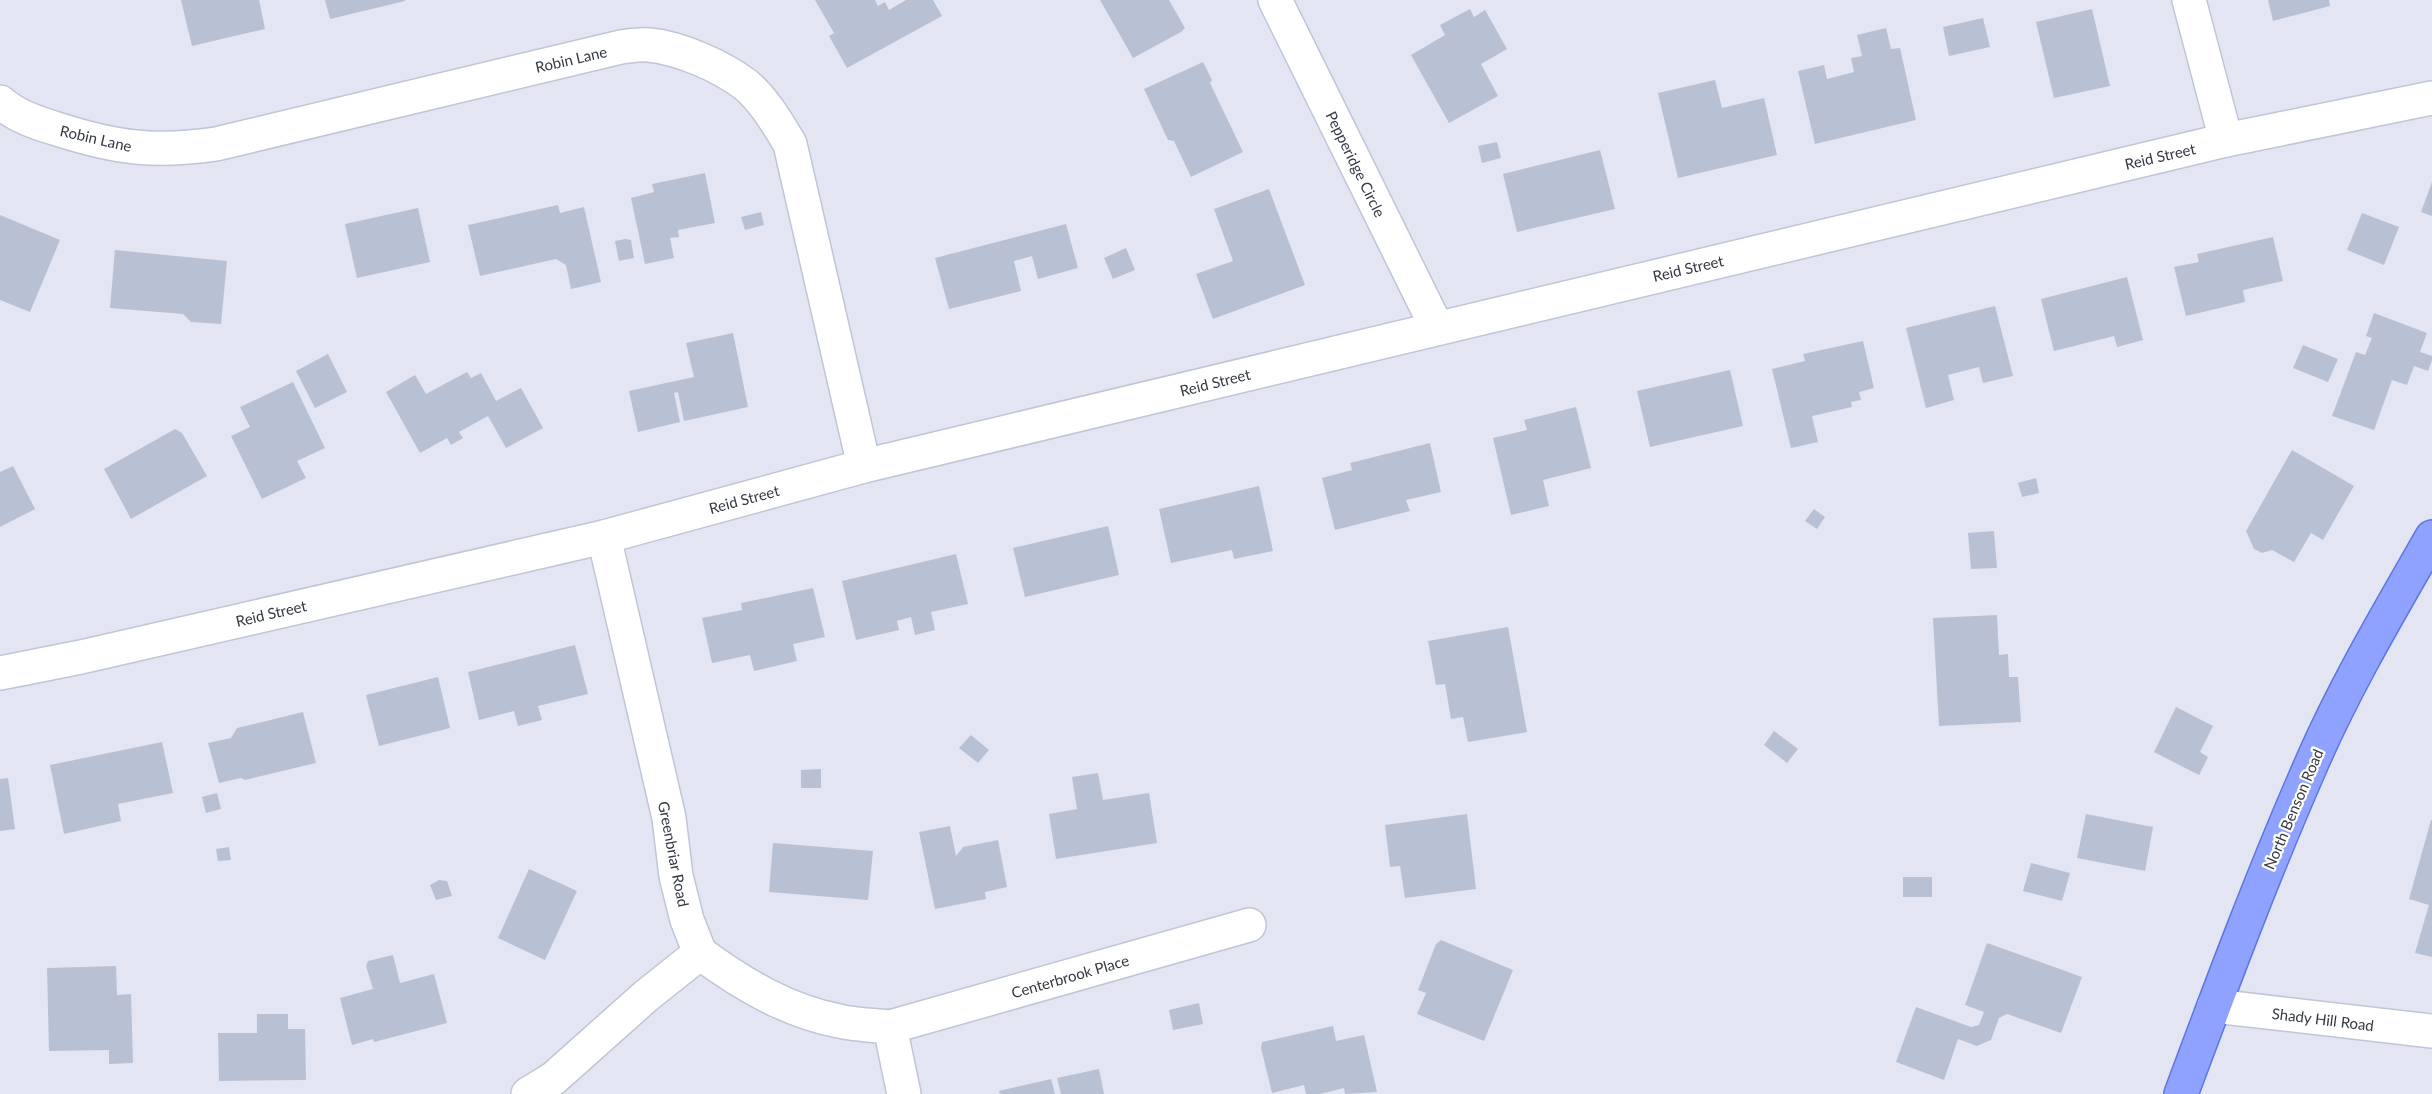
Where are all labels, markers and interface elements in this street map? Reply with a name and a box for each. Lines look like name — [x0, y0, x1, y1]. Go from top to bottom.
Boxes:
street label: Robin Lane — [533, 42, 609, 76]
street label: Pepperidge Circle — [1323, 108, 1389, 220]
street label: Robin Lane — [58, 121, 134, 155]
street label: Reid Street — [2123, 139, 2198, 173]
street label: Reid Street — [1651, 251, 1726, 285]
street label: Reid Street — [1178, 364, 1253, 399]
street label: Reid Street — [707, 481, 782, 517]
street label: Reid Street — [234, 596, 309, 630]
street label: North Benson Road — [2259, 746, 2327, 872]
street label: Greenbriar Road — [655, 800, 693, 908]
street label: Centerbrook Place — [1009, 951, 1131, 1001]
street label: Shady Hill Road — [2271, 1004, 2375, 1034]

